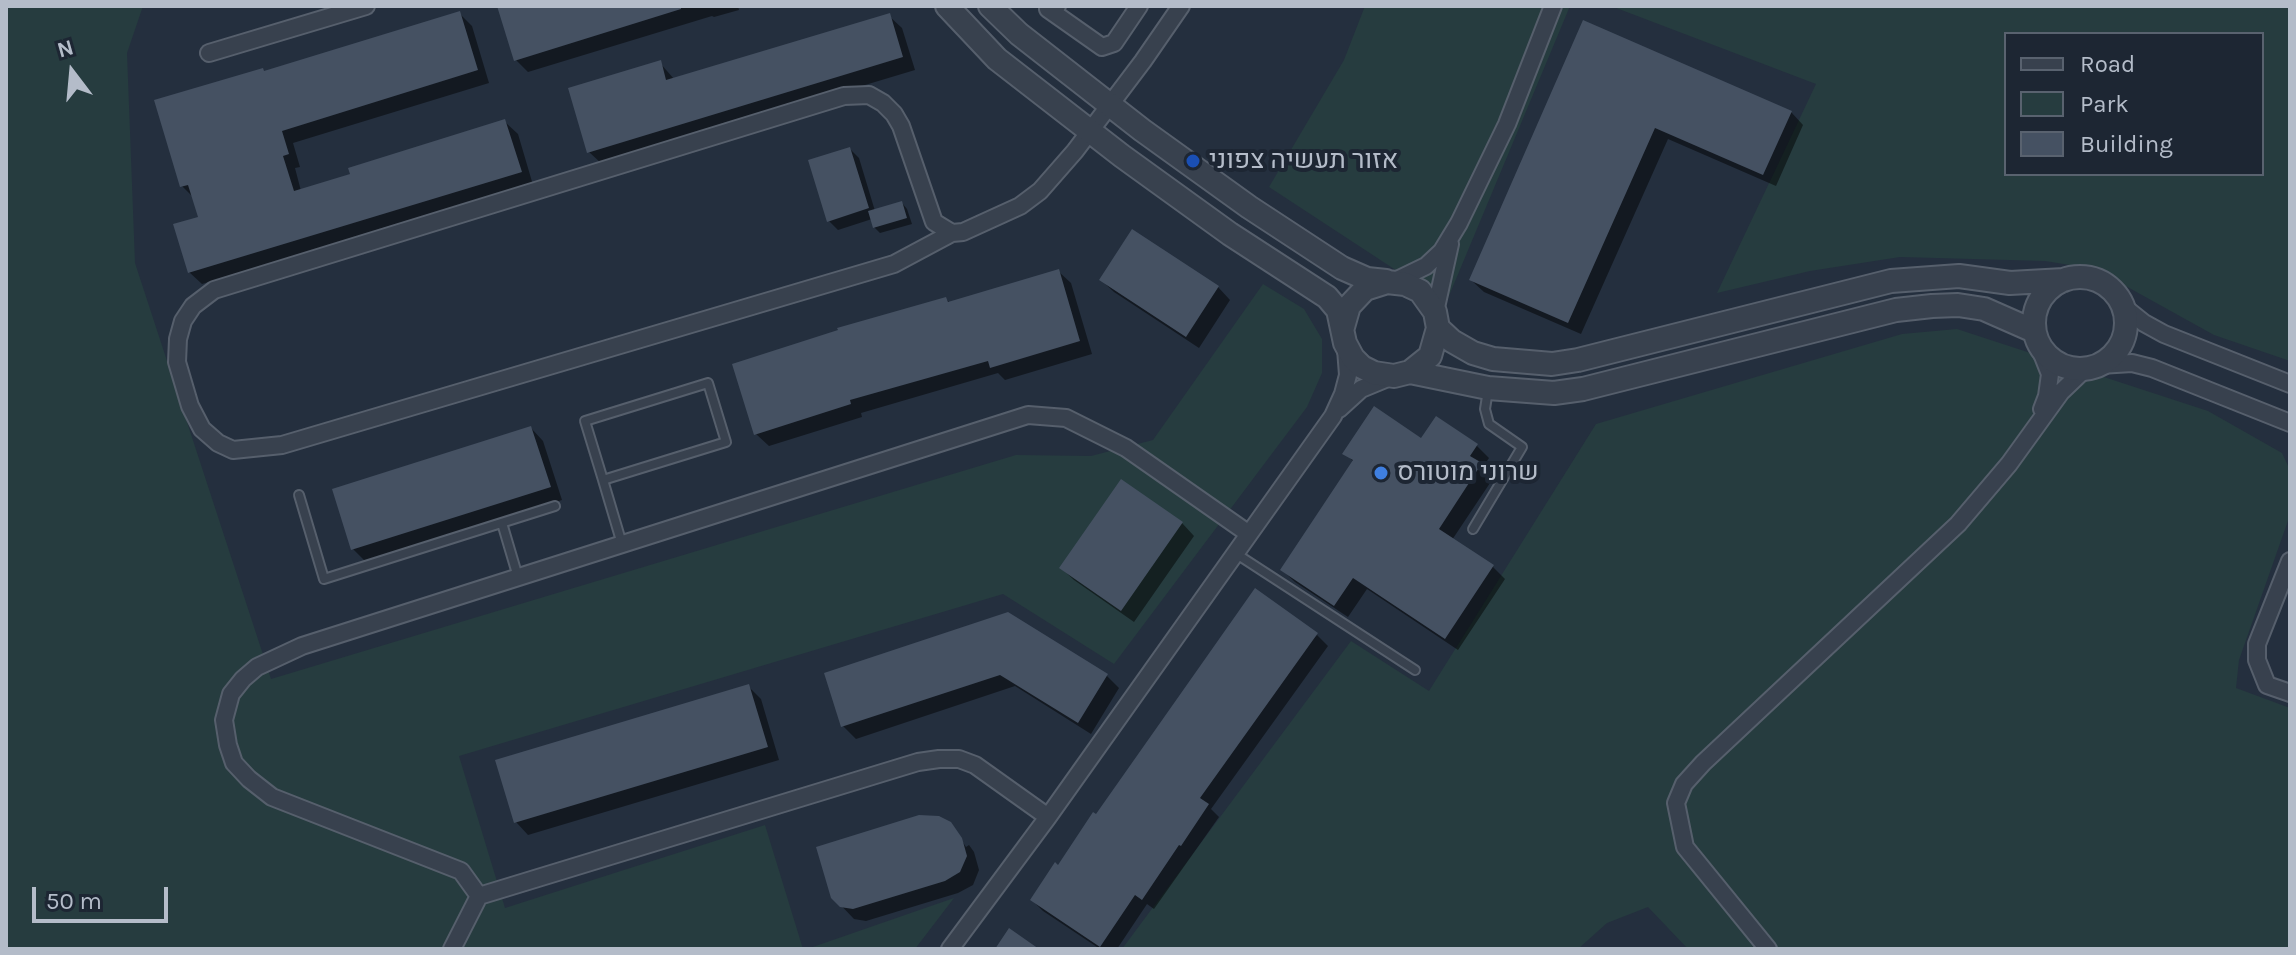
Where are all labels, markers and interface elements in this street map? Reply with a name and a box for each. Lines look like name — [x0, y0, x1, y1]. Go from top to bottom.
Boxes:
north arrow — [32, 32, 112, 112]
legend — [2004, 32, 2264, 176]
text: N — [54, 34, 77, 64]
text: Road — [2080, 50, 2135, 78]
text: Park — [2080, 90, 2129, 118]
text: Building — [2080, 130, 2173, 158]
place label: אזור תעשיה צפוני — [1209, 145, 1398, 177]
marker: אזור תעשיה צפוני — [1184, 152, 1202, 170]
place label: שרוני מוטורס — [1397, 457, 1539, 489]
marker: שרוני מוטורס — [1372, 464, 1390, 482]
scale bar — [36, 871, 172, 921]
text: 50 m — [46, 887, 102, 915]

